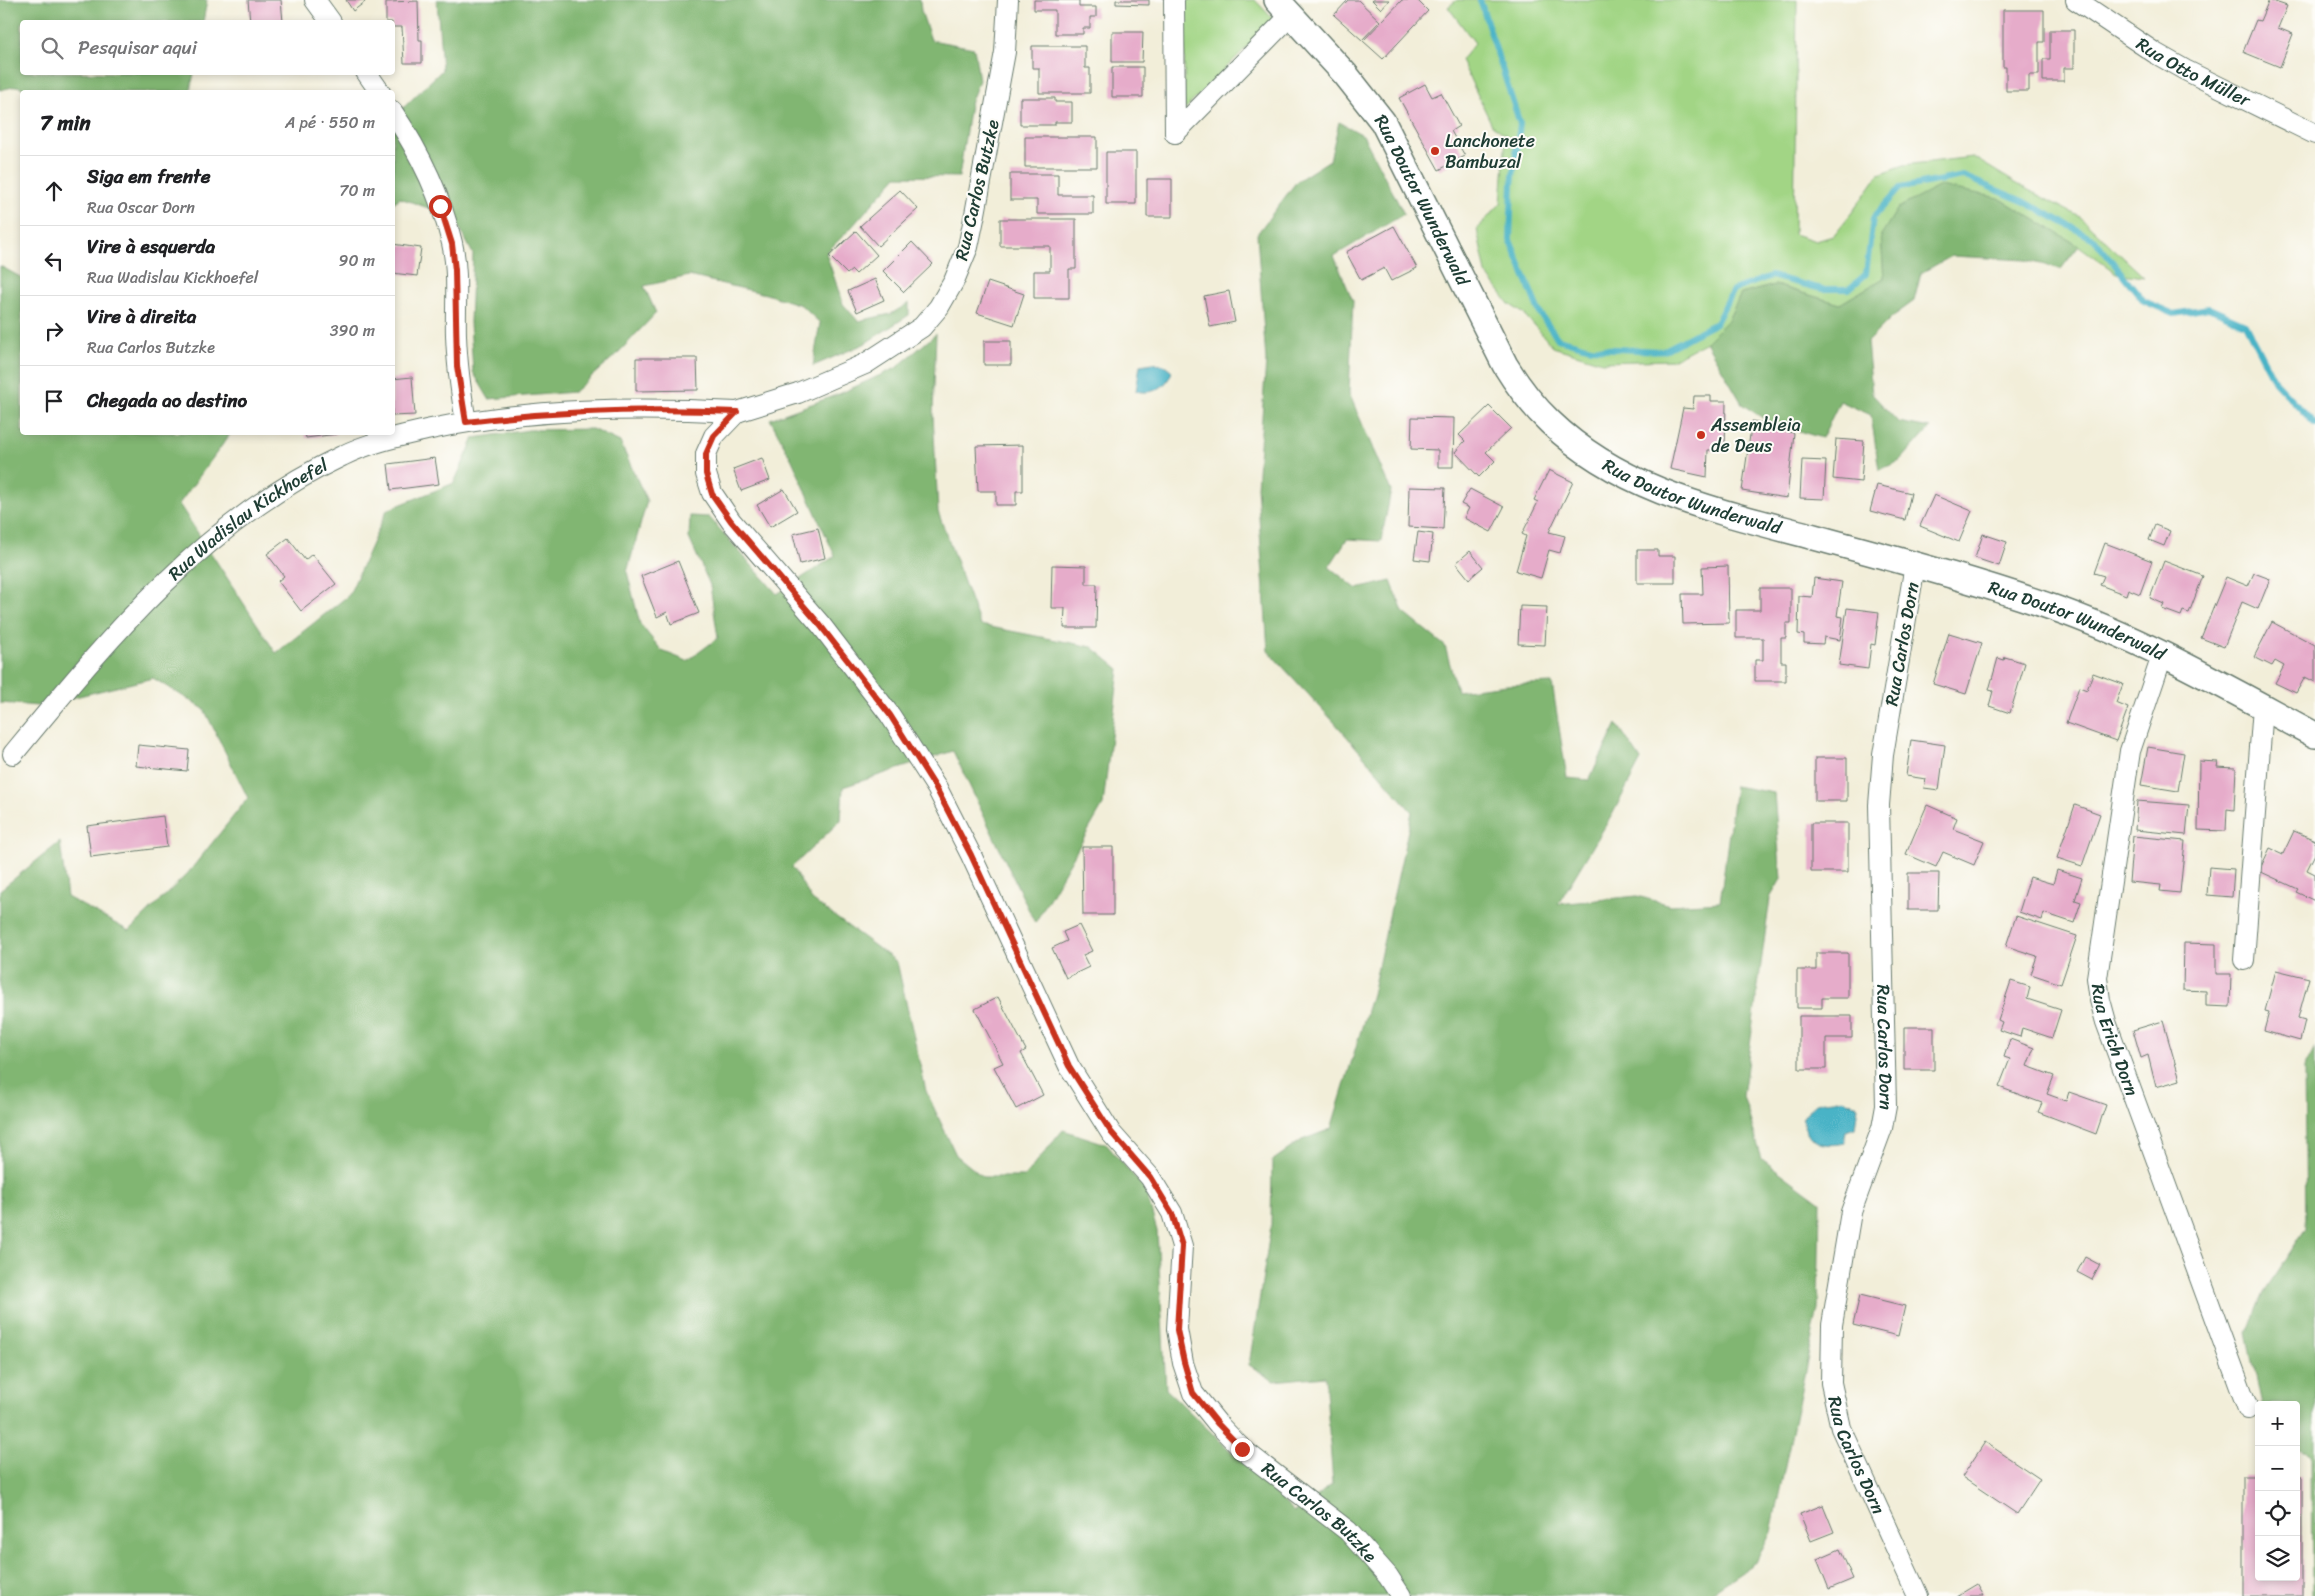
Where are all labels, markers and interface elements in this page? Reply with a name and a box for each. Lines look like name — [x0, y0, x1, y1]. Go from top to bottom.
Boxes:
search box — [20, 20, 395, 75]
street label: Rua Otto Müller — [2129, 29, 2257, 117]
text: Pesquisar aqui — [78, 31, 197, 64]
icon: search — [38, 34, 66, 62]
text: 7 min — [40, 104, 91, 142]
street label: Rua Doutor Wunderwald — [1366, 107, 1479, 293]
text: A pé · 550 m — [285, 108, 375, 137]
street label: Rua Carlos Butzke — [945, 116, 1009, 264]
place label: Lanchonete Bambuzal — [1445, 125, 1535, 178]
marker: Lanchonete Bambuzal — [1429, 145, 1441, 157]
text: Siga em frente — [87, 160, 210, 193]
text: 70 m — [339, 176, 375, 205]
icon: ahead — [40, 177, 68, 205]
text: Rua Oscar Dorn — [87, 193, 195, 222]
route start — [429, 195, 452, 218]
text: Vire à esquerda — [87, 230, 215, 263]
text: 90 m — [339, 246, 375, 275]
icon: left — [40, 247, 68, 275]
text: Rua Wadislau Kickhoefel — [87, 263, 258, 292]
text: Vire à direita — [87, 300, 196, 333]
text: 390 m — [330, 316, 375, 345]
icon: right — [40, 317, 68, 345]
text: Rua Carlos Butzke — [87, 333, 215, 362]
text: Chegada ao destino — [87, 384, 247, 417]
icon: arrive — [40, 387, 68, 415]
place label: Assembleia de Deus — [1710, 409, 1801, 462]
marker: Assembleia de Deus — [1695, 429, 1707, 441]
street label: Rua Wadislau Kickhoefel — [160, 449, 335, 589]
street label: Rua Doutor Wunderwald — [1596, 449, 1786, 544]
street label: Rua Doutor Wunderwald — [1984, 571, 2173, 670]
street label: Rua Carlos Dorn — [1875, 579, 1929, 708]
street label: Rua Erich Dorn — [2082, 982, 2148, 1101]
street label: Rua Carlos Dorn — [1867, 984, 1902, 1110]
street label: Rua Carlos Dorn — [1818, 1393, 1894, 1520]
map controls — [2255, 1401, 2300, 1581]
button: + — [2255, 1401, 2300, 1446]
route end — [1231, 1438, 1254, 1461]
button: − — [2255, 1446, 2300, 1491]
street label: Rua Carlos Butzke — [1254, 1453, 1385, 1570]
button: locate — [2255, 1491, 2300, 1536]
button: layers — [2255, 1536, 2300, 1581]

